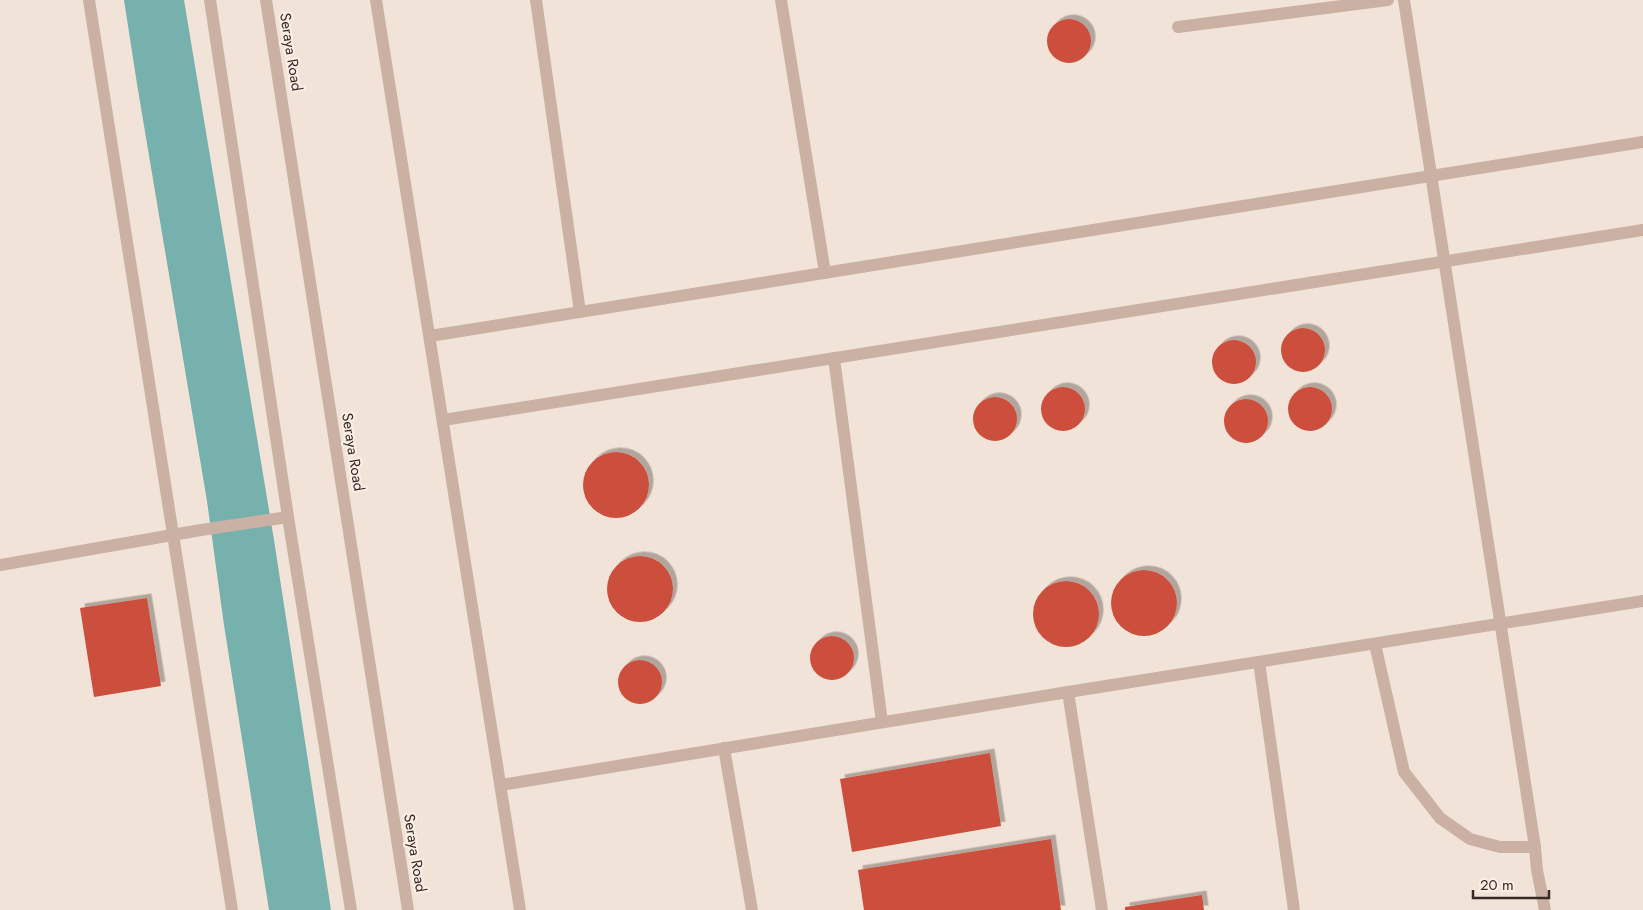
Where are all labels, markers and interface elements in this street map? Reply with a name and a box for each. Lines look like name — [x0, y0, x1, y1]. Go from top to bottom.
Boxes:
street label: Seraya Road — [274, 11, 308, 93]
street label: Seraya Road — [336, 411, 370, 493]
street label: Seraya Road — [398, 812, 432, 894]
scale bar — [1473, 868, 1549, 900]
text: 20 m — [1480, 874, 1514, 896]

